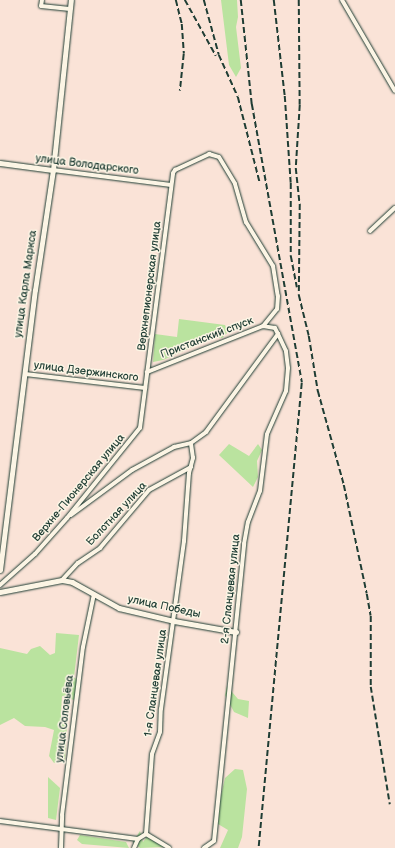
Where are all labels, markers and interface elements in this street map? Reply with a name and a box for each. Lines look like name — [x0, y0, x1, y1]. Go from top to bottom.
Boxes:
street label: улица Володарского — [35, 152, 139, 178]
street label: Верхнепионерская улица — [136, 220, 164, 352]
street label: улица Карла Маркса — [12, 229, 40, 339]
street label: Пристанский спуск — [159, 314, 255, 362]
street label: улица Дзержинского — [33, 359, 139, 385]
street label: Верхне-Пионерская улица — [30, 432, 128, 544]
street label: Болотная улица — [84, 479, 150, 549]
street label: 2-я Сланцевая улица — [219, 533, 243, 645]
street label: улица Победы — [126, 593, 202, 621]
street label: 1-я Сланцевая улица — [142, 629, 170, 737]
street label: улица Соловьёва — [53, 675, 77, 763]

